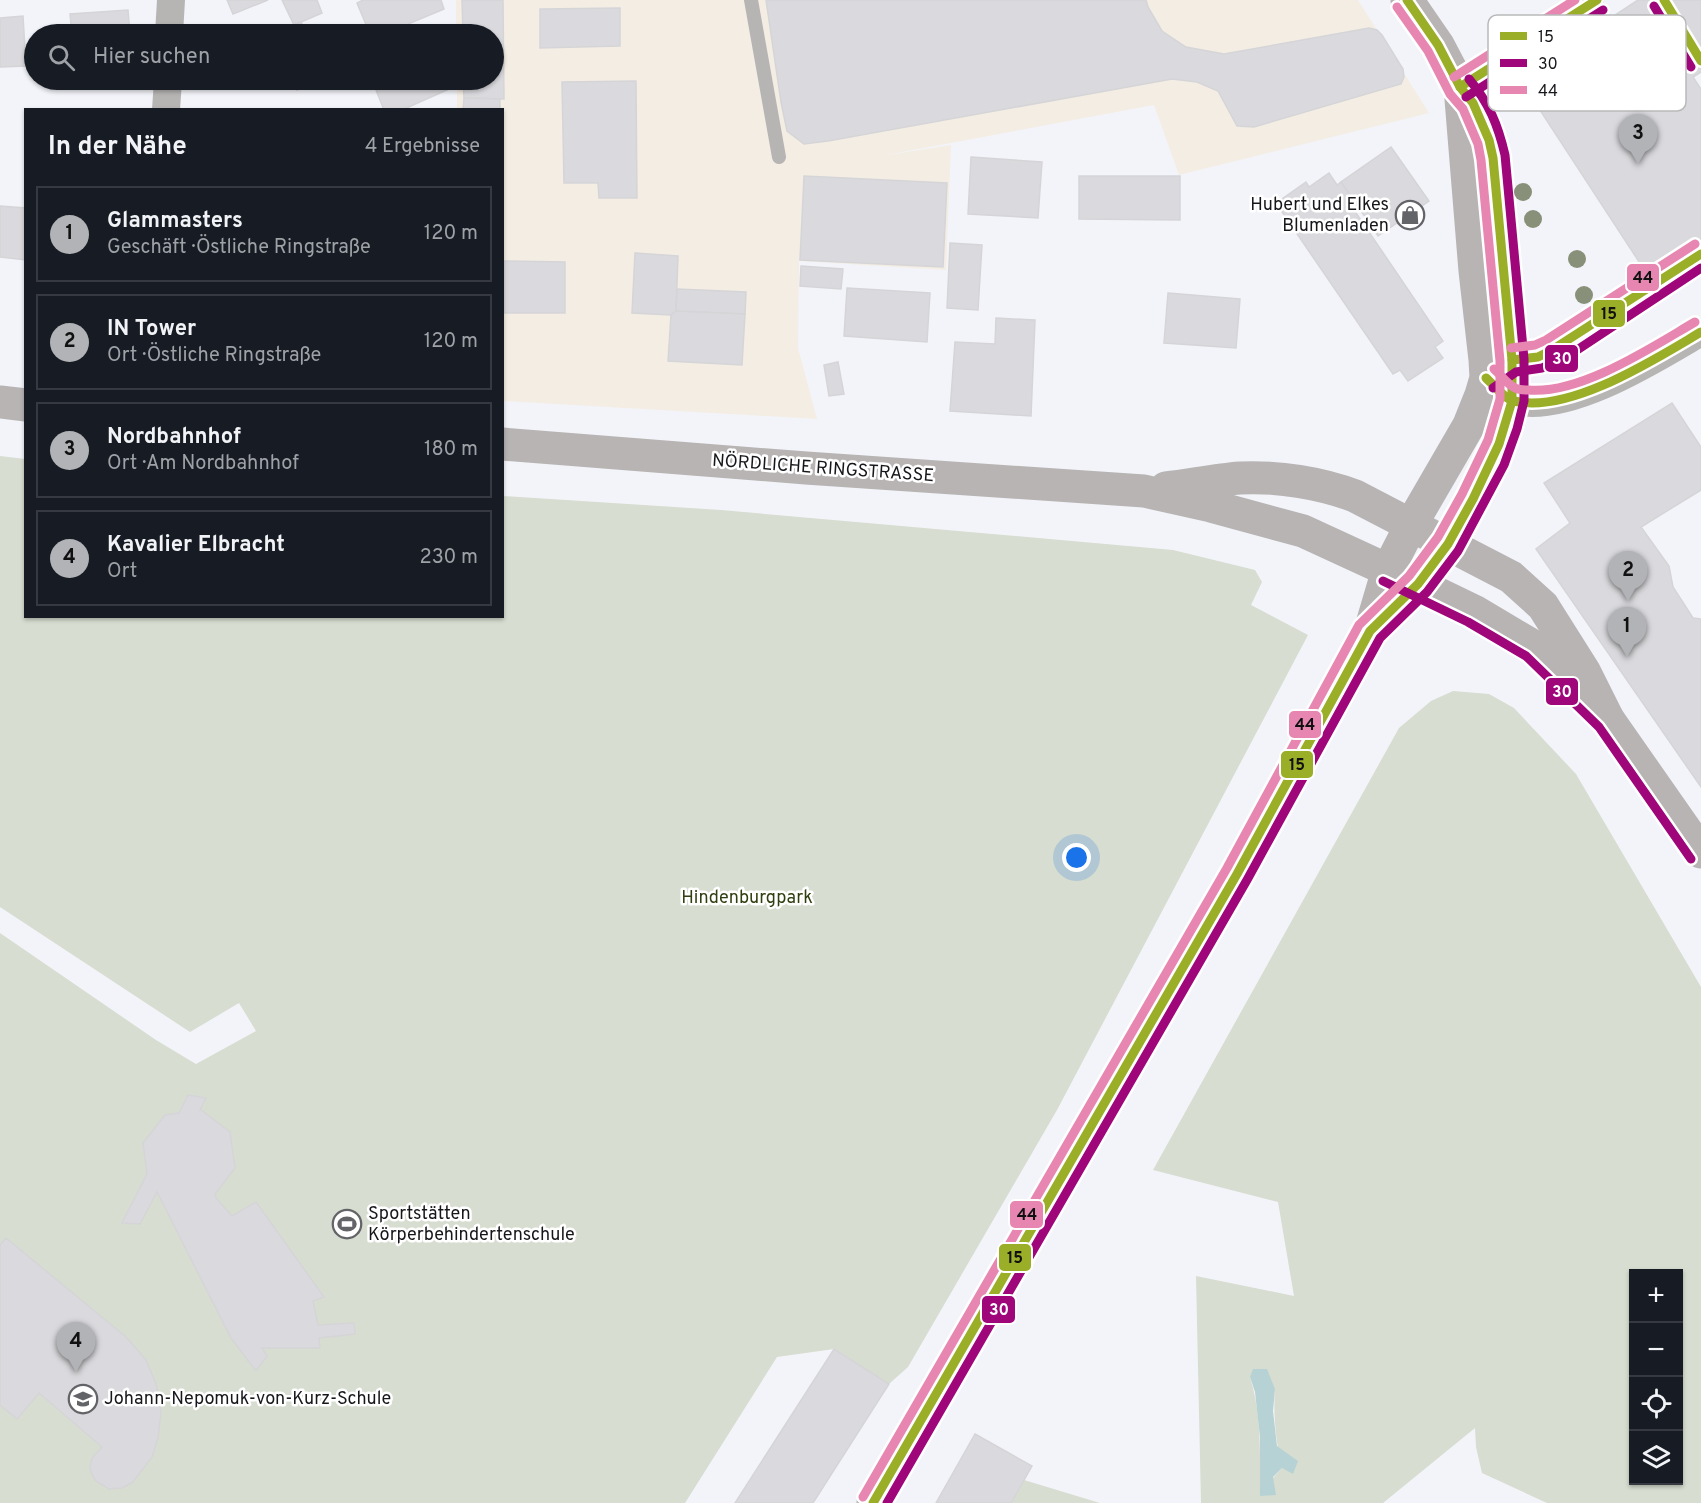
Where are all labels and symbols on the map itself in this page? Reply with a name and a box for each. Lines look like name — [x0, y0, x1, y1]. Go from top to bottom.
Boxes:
legend — [1488, 15, 1686, 111]
text: 15 — [1538, 28, 1554, 48]
text: 30 — [1538, 55, 1558, 75]
text: 44 — [1538, 82, 1558, 102]
pin: 3 — [1618, 114, 1658, 164]
place label: Hubert und Elkes Blumenladen — [1250, 194, 1389, 238]
shop icon: Hubert und Elkes Blumenladen — [1394, 199, 1426, 231]
line badge: 44 — [1626, 263, 1660, 292]
text: 44 — [1633, 269, 1653, 289]
line badge: 15 — [1592, 299, 1626, 328]
text: 15 — [1601, 305, 1617, 325]
line badge: 30 — [1544, 344, 1579, 373]
text: 30 — [1552, 350, 1572, 370]
street label: NÖRDLICHE RINGSTRASSE — [711, 448, 935, 488]
pin: 2 — [1608, 552, 1648, 601]
pin: 1 — [1608, 608, 1646, 657]
line badge: 30 — [1545, 677, 1579, 706]
text: 30 — [1552, 683, 1572, 703]
line badge: 44 — [1288, 710, 1322, 739]
text: 44 — [1295, 716, 1315, 736]
line badge: 15 — [1280, 750, 1314, 779]
text: 15 — [1289, 756, 1305, 776]
your location — [1062, 843, 1091, 872]
park label: Hindenburgpark — [681, 887, 813, 910]
line badge: 44 — [1009, 1200, 1044, 1229]
place label: Sportstätten Körperbehindertenschule — [368, 1203, 575, 1247]
text: 44 — [1017, 1206, 1037, 1226]
sports icon: Sportstätten Körperbehindertenschule — [331, 1208, 363, 1240]
line badge: 15 — [998, 1243, 1032, 1272]
text: 15 — [1007, 1249, 1023, 1269]
line badge: 30 — [981, 1295, 1016, 1324]
text: 30 — [989, 1301, 1009, 1321]
pin: 4 — [56, 1322, 96, 1372]
school or university icon: Johann-Nepomuk-von-Kurz-Schule — [67, 1383, 99, 1415]
place label: Johann-Nepomuk-von-Kurz-Schule — [104, 1388, 391, 1411]

